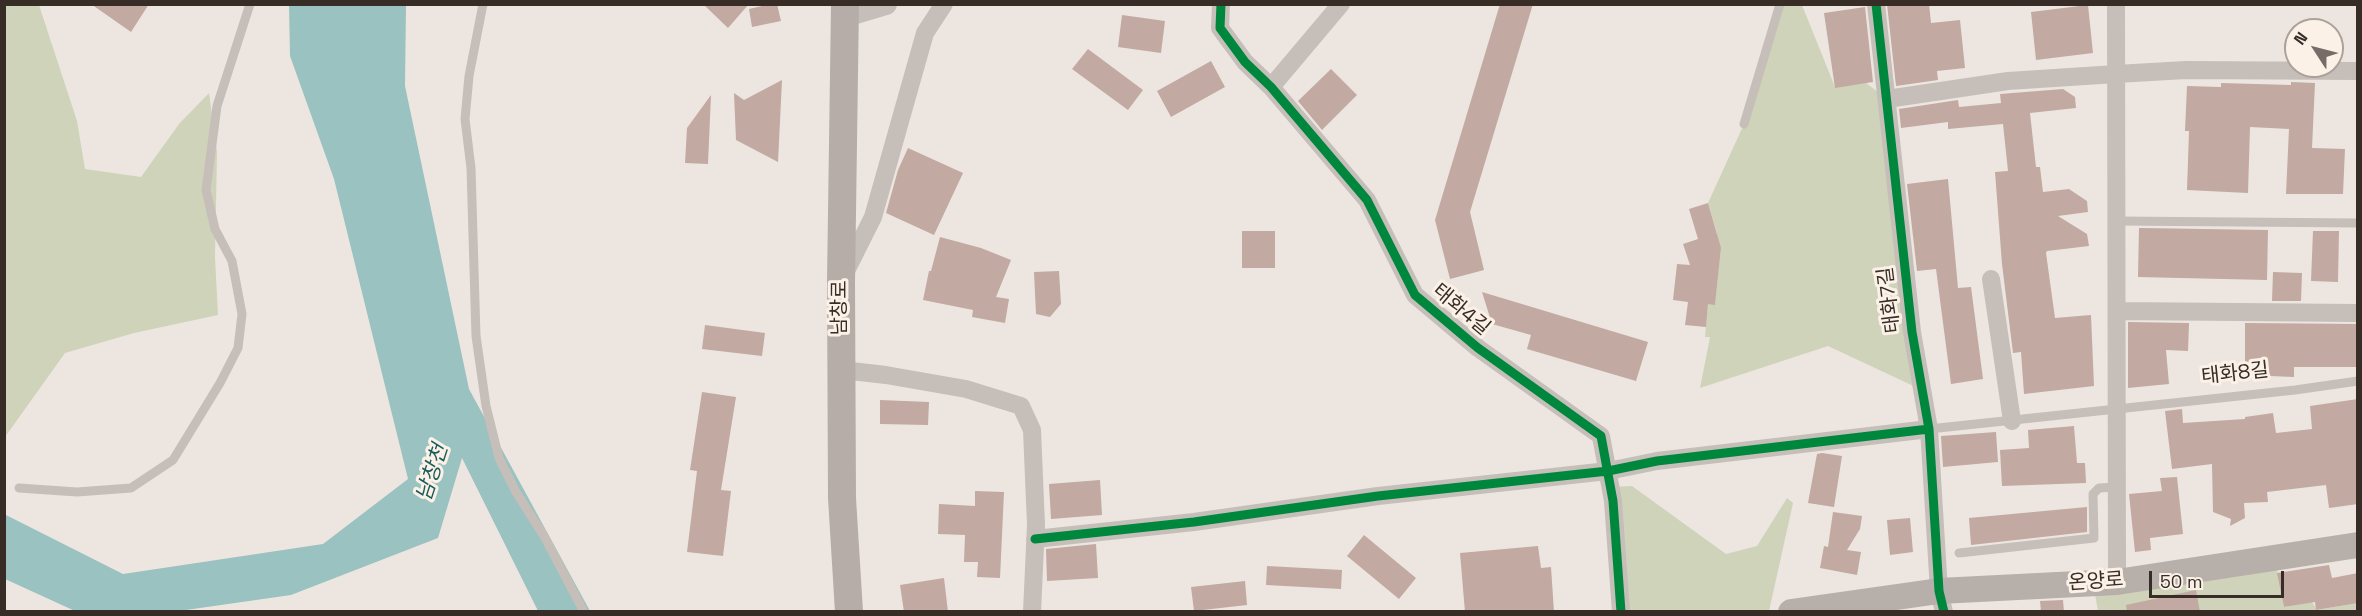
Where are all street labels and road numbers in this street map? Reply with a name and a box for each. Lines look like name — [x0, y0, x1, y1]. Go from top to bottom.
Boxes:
street label: 태화7길 — [1874, 266, 1906, 334]
street label: 태화4길 — [1427, 279, 1495, 341]
street label: 남창로 — [829, 280, 853, 336]
street label: 태화8길 — [2200, 359, 2270, 389]
street label: 온양로 — [2068, 568, 2124, 596]

